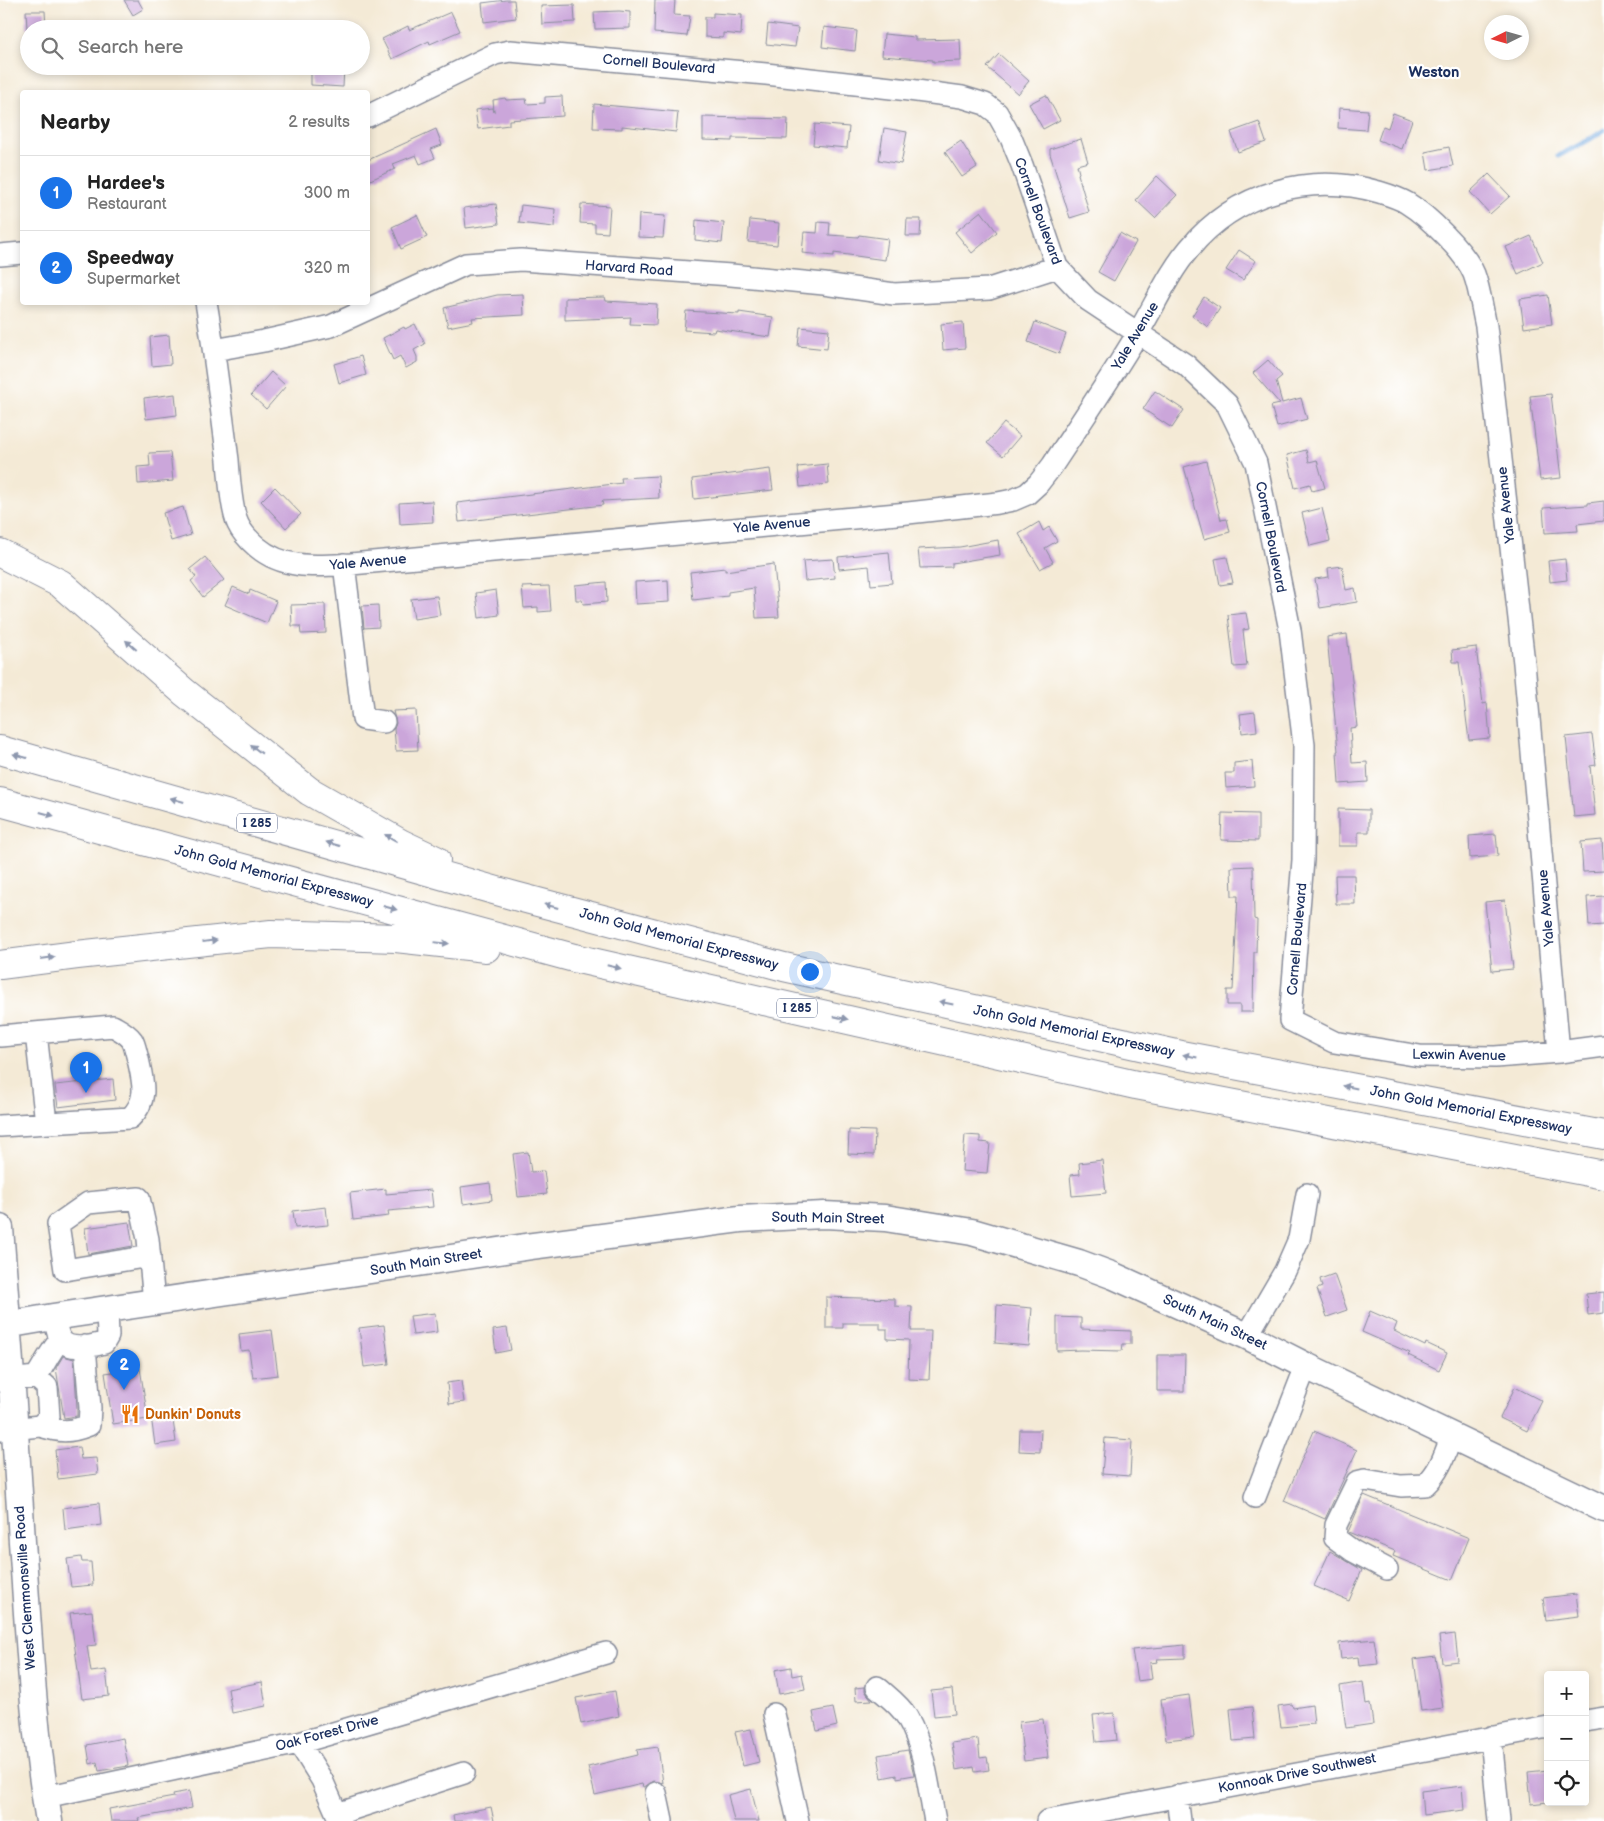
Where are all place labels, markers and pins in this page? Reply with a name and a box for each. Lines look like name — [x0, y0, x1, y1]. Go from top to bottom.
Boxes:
pin: 1 — [70, 1052, 102, 1093]
pin: 2 — [108, 1349, 140, 1390]
restaurant icon: Dunkin' Donuts — [119, 1403, 141, 1425]
place label: Dunkin' Donuts — [145, 1406, 241, 1423]

